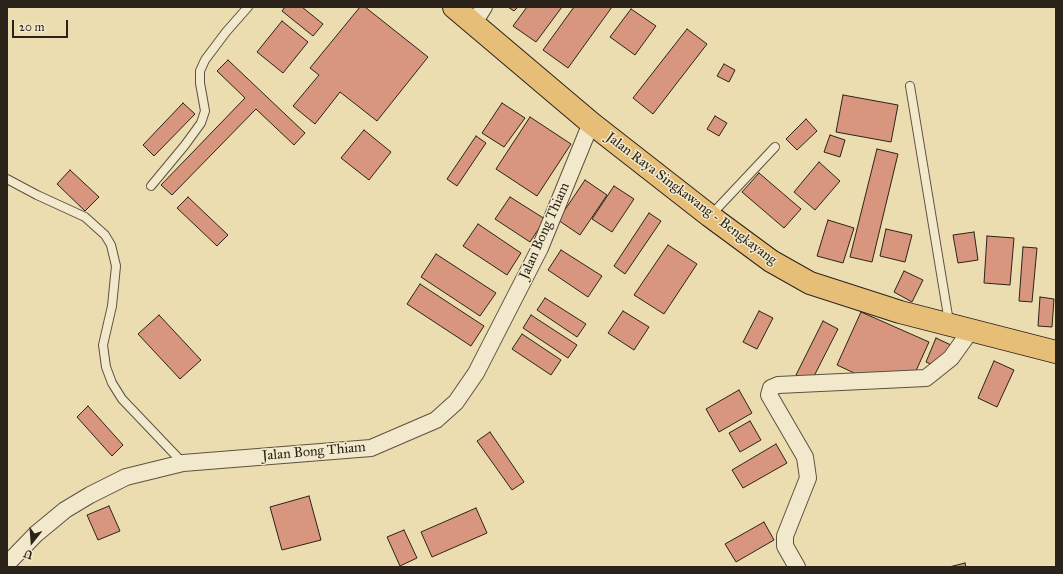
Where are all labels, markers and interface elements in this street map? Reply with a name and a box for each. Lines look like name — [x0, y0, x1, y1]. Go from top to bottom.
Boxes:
scale bar — [14, 12, 70, 38]
text: 20 m — [19, 20, 45, 34]
street label: Jalan Raya Singkawang - Bengkayang — [602, 129, 780, 269]
street label: Jalan Bong Thiam — [516, 180, 574, 282]
street label: Jalan Bong Thiam — [261, 439, 367, 465]
north arrow — [12, 522, 52, 562]
text: U — [22, 546, 34, 561]

